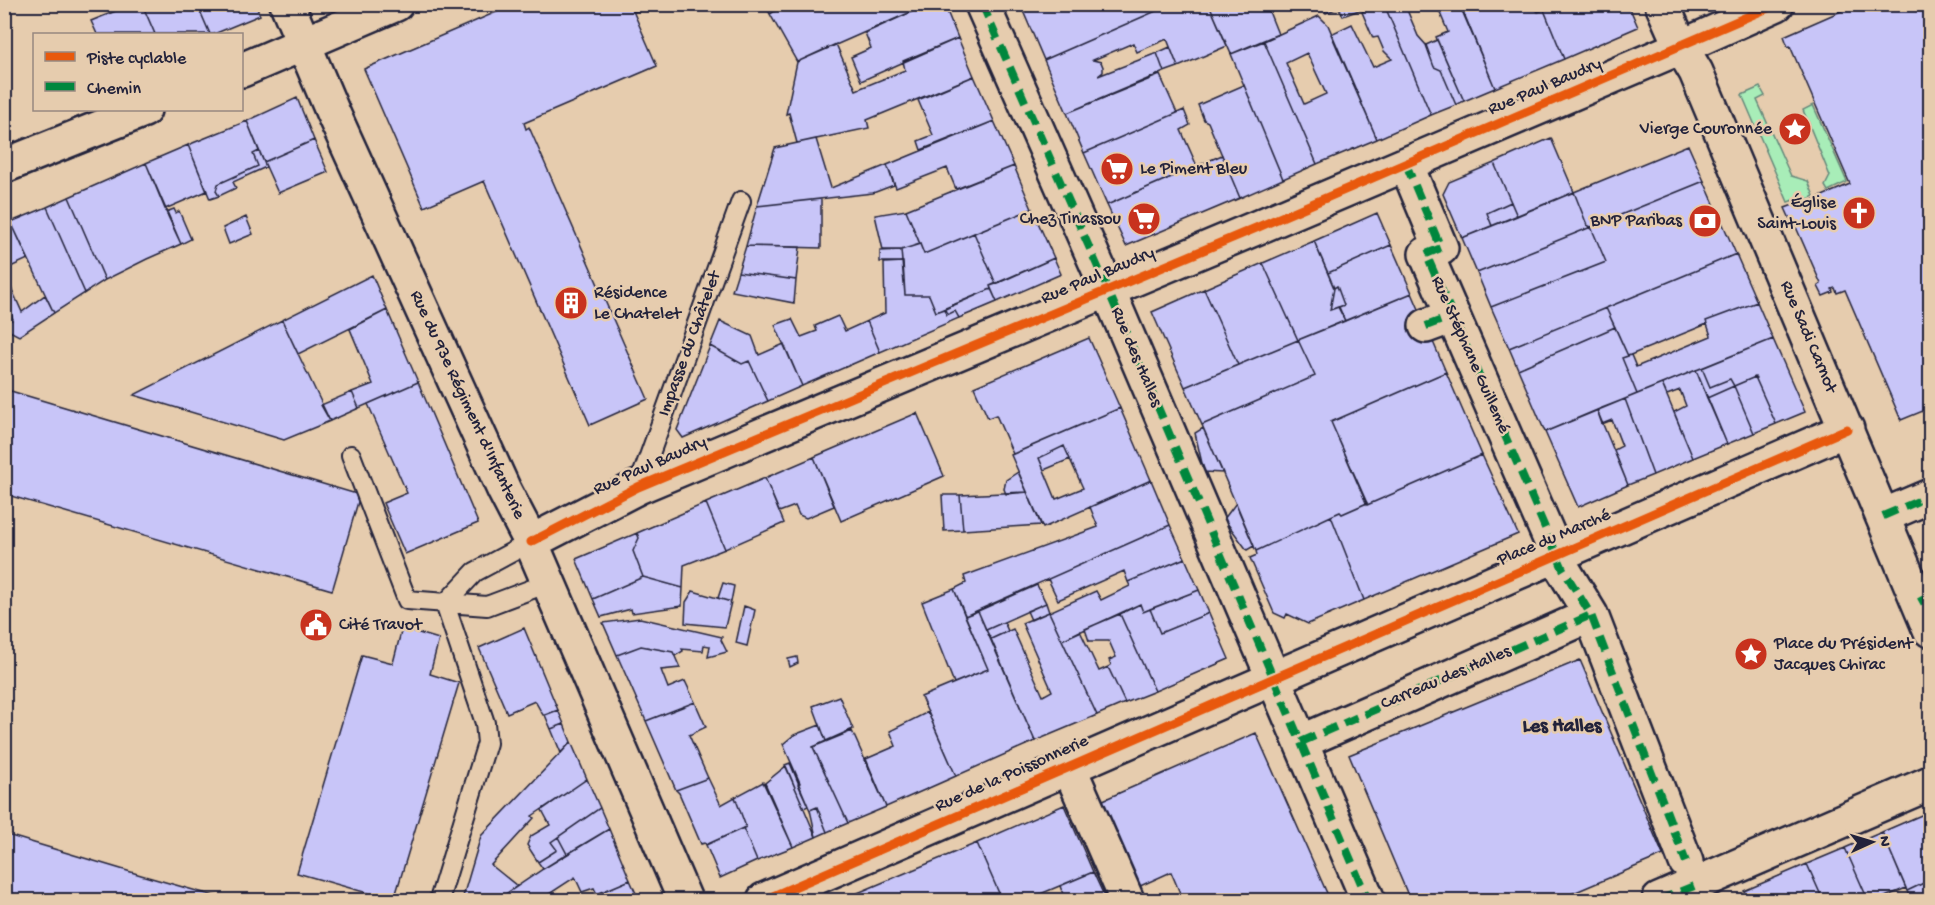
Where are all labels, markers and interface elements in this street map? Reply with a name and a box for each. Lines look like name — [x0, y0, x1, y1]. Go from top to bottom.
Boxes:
legend — [33, 33, 243, 111]
text: Piste cyclable — [86, 49, 187, 70]
street label: Rue Paul Baudry — [1485, 54, 1605, 120]
text: Chemin — [87, 79, 141, 100]
place icon: Vierge Couronnée — [1777, 111, 1813, 147]
place label: Vierge Couronnée — [1639, 119, 1773, 140]
supermarket icon: Le Piment Bleu — [1099, 151, 1135, 187]
place label: Le Piment Bleu — [1140, 159, 1248, 180]
place label: Église Saint-Louis — [1757, 193, 1837, 235]
church icon: Église Saint-Louis — [1841, 195, 1877, 231]
supermarket icon: Chez Tinassou — [1126, 201, 1162, 237]
bank icon: BNP Paribas — [1687, 203, 1723, 239]
place label: Chez Tinassou — [1020, 209, 1122, 230]
place label: BNP Paribas — [1590, 211, 1683, 232]
street label: Rue Paul Baudry — [1038, 243, 1158, 309]
street label: Impasse du Châtelet — [654, 267, 727, 419]
street label: Rue Stéphane Guillemé — [1426, 273, 1514, 438]
street label: Rue Sadi Carnot — [1775, 278, 1842, 398]
place label: Résidence Le Chatelet — [594, 283, 682, 325]
building icon: Résidence Le Chatelet — [553, 285, 589, 321]
street label: Rue du 93e Régiment d'Infanterie — [405, 287, 530, 523]
street label: Rue des Halles — [1106, 304, 1167, 411]
street label: Rue Paul Baudry — [590, 432, 710, 500]
street label: Place du Marché — [1493, 504, 1614, 572]
public building icon: Cité Travot — [298, 607, 334, 643]
place label: Cité Travot — [339, 615, 423, 636]
place label: Place du Président Jacques Chirac — [1773, 634, 1914, 676]
place icon: Place du Président Jacques Chirac — [1733, 636, 1769, 672]
street label: Carreau des Halles — [1378, 641, 1515, 715]
district label: Les Halles — [1523, 716, 1603, 739]
street label: Rue de la Poissonnerie — [932, 730, 1093, 817]
north arrow — [1842, 812, 1902, 872]
text: N — [1874, 835, 1893, 848]

